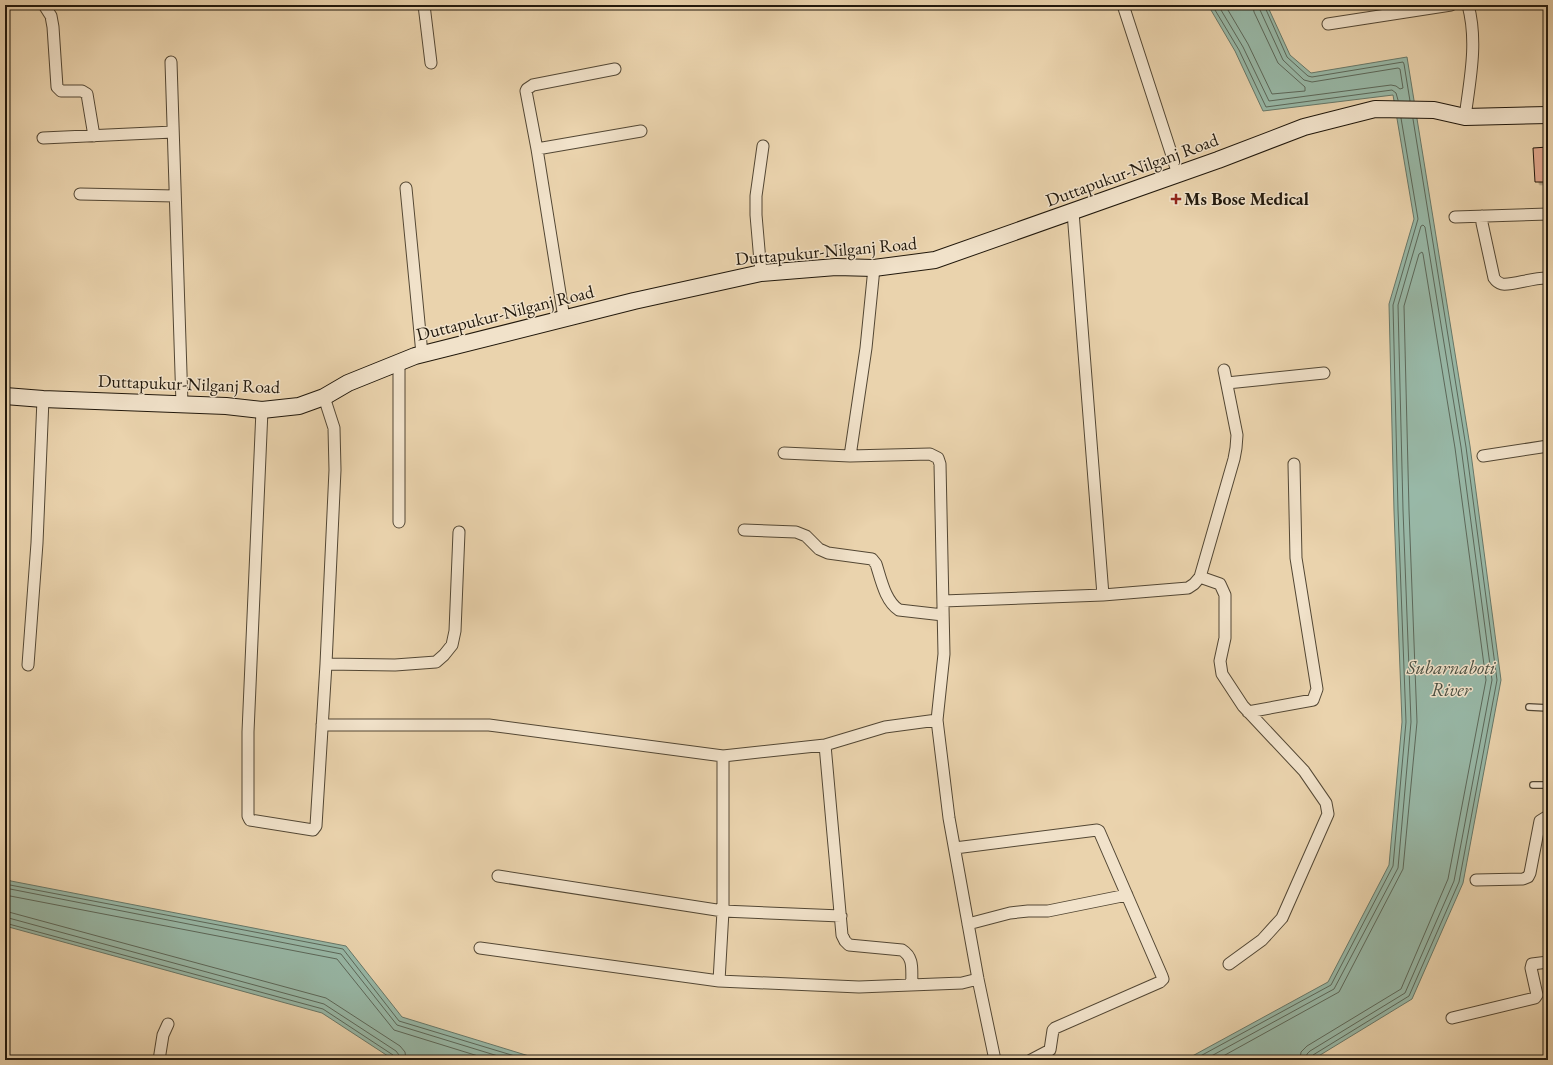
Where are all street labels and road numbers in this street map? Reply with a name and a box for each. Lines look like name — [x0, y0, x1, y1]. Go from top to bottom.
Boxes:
street label: Duttapukur-Nilganj Road — [1042, 127, 1222, 211]
street label: Duttapukur-Nilganj Road — [734, 231, 919, 270]
street label: Duttapukur-Nilganj Road — [414, 279, 597, 346]
street label: Duttapukur-Nilganj Road — [98, 369, 281, 398]

